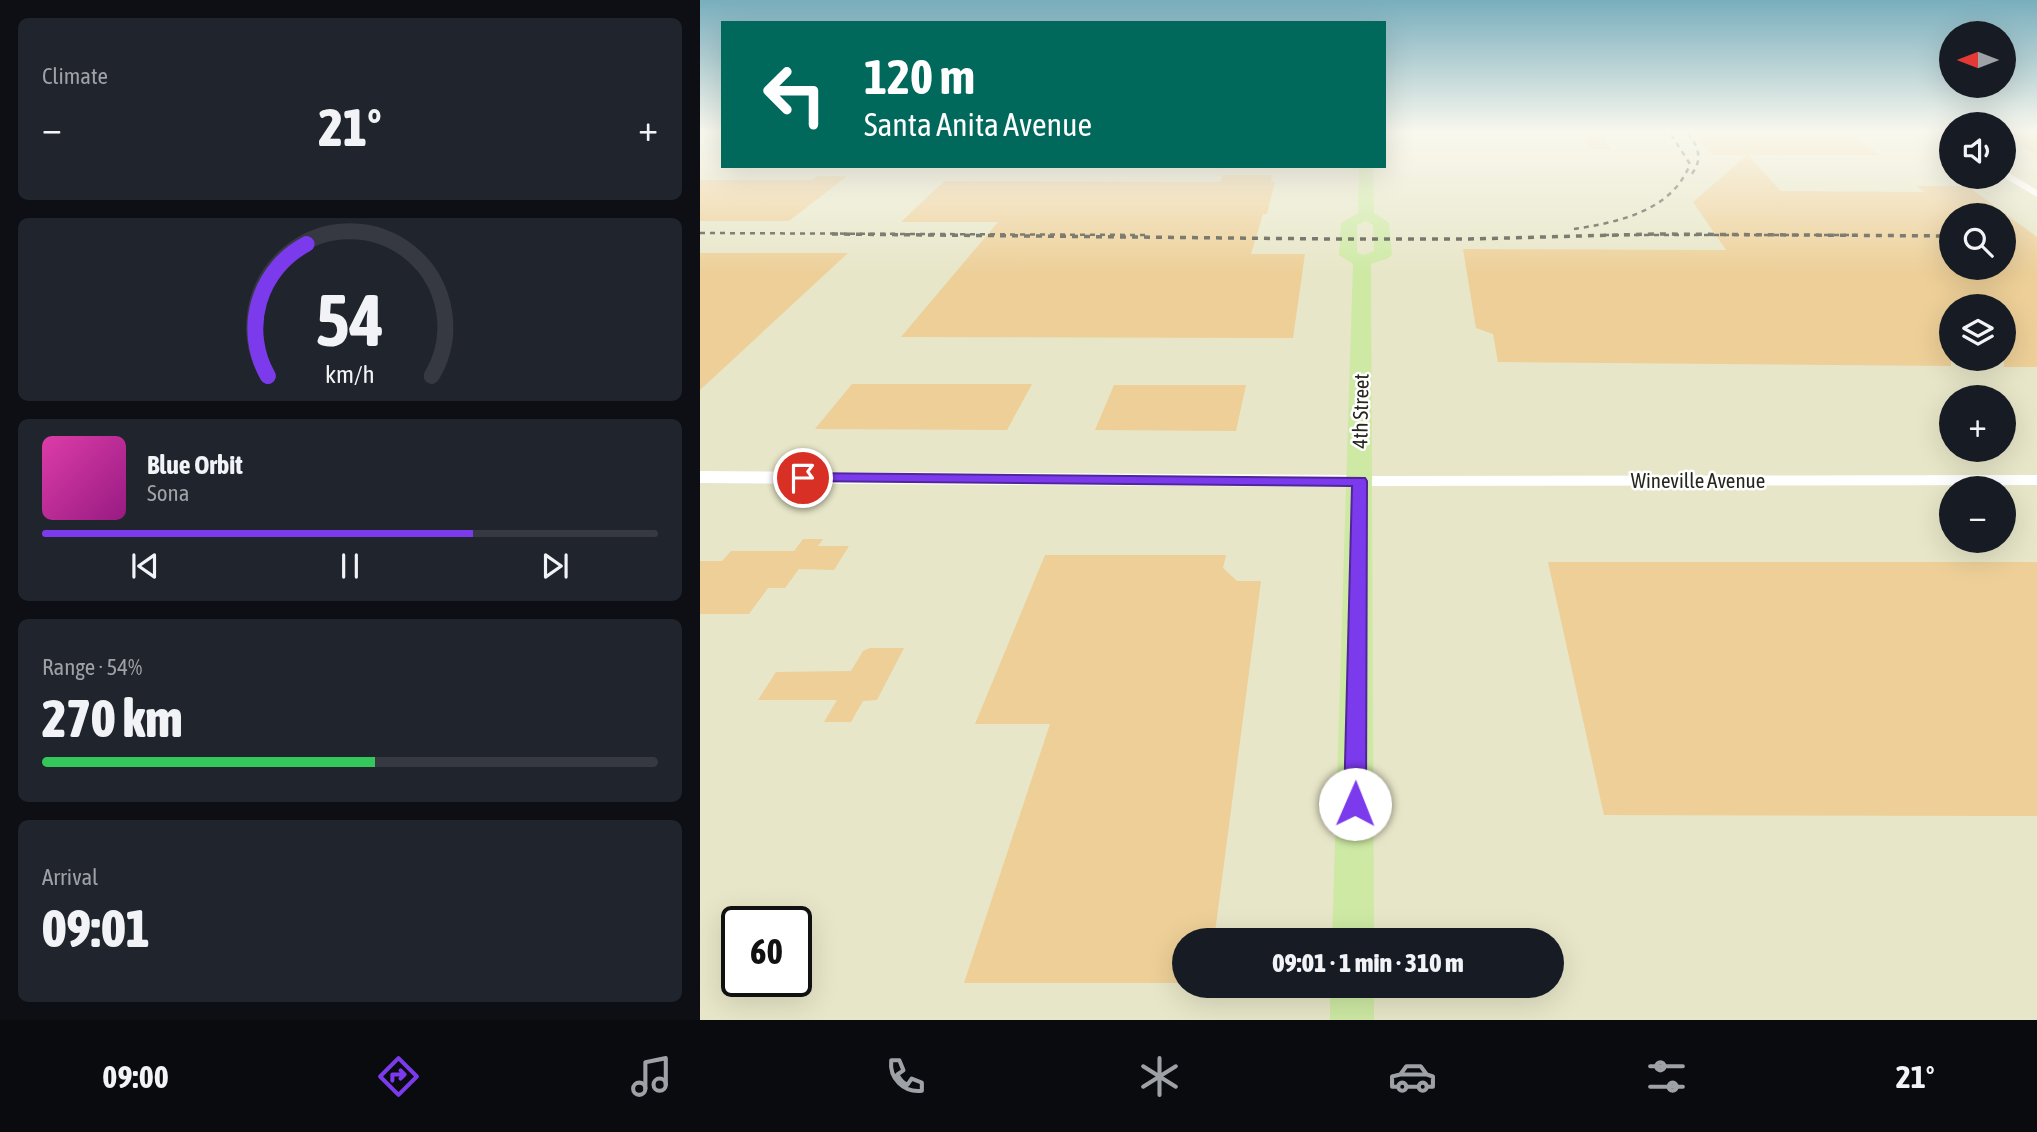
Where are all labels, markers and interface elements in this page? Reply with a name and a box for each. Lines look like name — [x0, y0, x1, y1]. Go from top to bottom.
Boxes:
north arrow — [1939, 21, 2016, 98]
map controls — [1939, 21, 2016, 553]
text: 120 m — [864, 48, 975, 104]
icon: left — [749, 49, 840, 140]
text: Climate — [42, 63, 108, 89]
text: 21° — [318, 97, 382, 157]
text: − — [42, 106, 62, 149]
text: + — [638, 106, 658, 149]
text: Santa Anita Avenue — [864, 106, 1092, 143]
button: sound — [1939, 112, 2016, 189]
button: search — [1939, 203, 2016, 280]
text: 54 — [316, 278, 384, 361]
button: layers — [1939, 294, 2016, 371]
text: km/h — [325, 359, 375, 387]
street label: 4th Street — [1347, 373, 1373, 449]
button: + — [1939, 385, 2016, 462]
pin — [773, 448, 833, 508]
text: Blue Orbit — [147, 450, 243, 480]
icon: arrive — [784, 459, 822, 497]
street label: Wineville Avenue — [1631, 468, 1765, 492]
button: − — [1939, 476, 2016, 553]
text: Sona — [147, 480, 189, 506]
icon: previous — [126, 547, 164, 585]
icon: pause — [331, 547, 369, 585]
icon: next — [536, 547, 574, 585]
text: Range · 54% — [42, 654, 142, 680]
text: 270 km — [42, 688, 183, 748]
position arrow — [1318, 767, 1392, 841]
text: Arrival — [42, 864, 98, 890]
text: 09:01 — [42, 898, 150, 958]
speed limit sign: 60 — [721, 906, 812, 997]
text: 09:01 · 1 min · 310 m — [1272, 948, 1464, 978]
icon: directions — [374, 1052, 423, 1101]
icon: music — [627, 1052, 676, 1101]
icon: phone — [881, 1052, 930, 1101]
icon: climate — [1135, 1052, 1184, 1101]
icon: car — [1388, 1052, 1437, 1101]
icon: filters — [1642, 1052, 1691, 1101]
text: 09:00 — [102, 1058, 169, 1095]
text: 21° — [1896, 1058, 1935, 1095]

